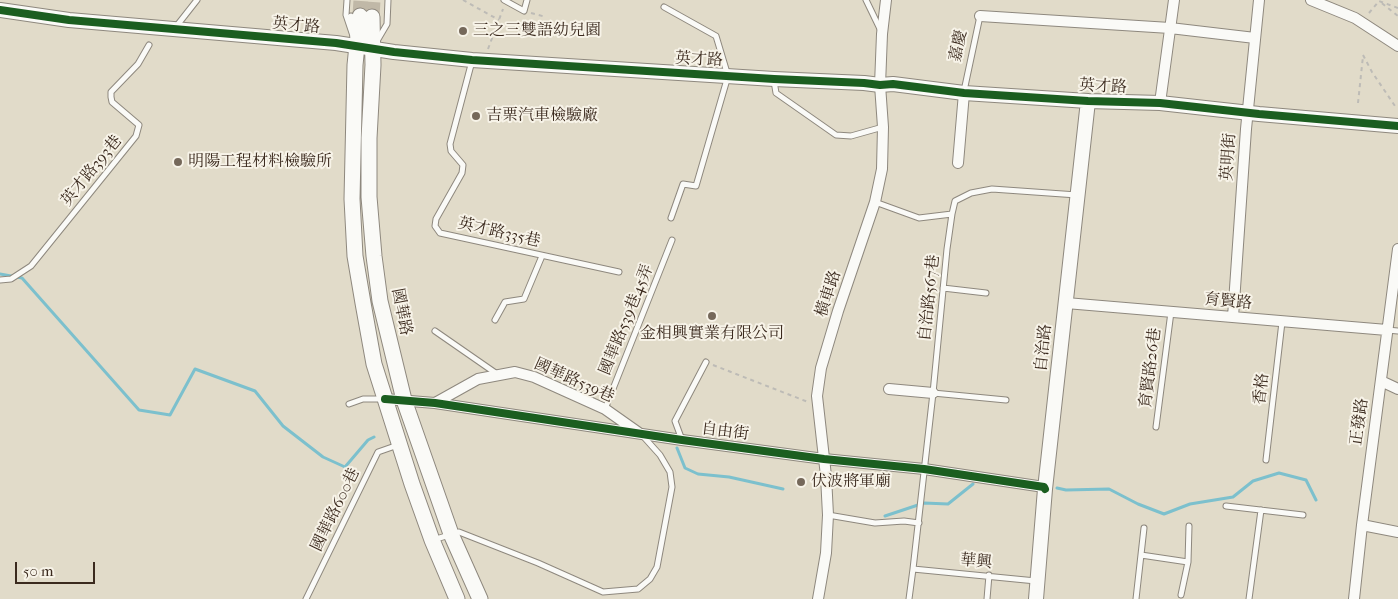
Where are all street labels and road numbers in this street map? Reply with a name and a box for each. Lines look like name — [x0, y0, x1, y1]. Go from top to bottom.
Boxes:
street label: 英才路 — [271, 14, 321, 38]
street label: 嘉慶 — [946, 28, 972, 64]
street label: 英才路 — [675, 49, 723, 71]
street label: 英才路 — [1079, 76, 1127, 98]
street label: 英才路393巷 — [58, 132, 126, 210]
street label: 英明街 — [1218, 132, 1240, 182]
street label: 英才路335巷 — [456, 214, 542, 252]
street label: 自治路567巷 — [916, 254, 944, 342]
street label: 國華路539巷45弄 — [596, 262, 658, 378]
street label: 橫車路 — [812, 268, 846, 320]
street label: 國華路 — [387, 287, 415, 337]
street label: 育賢路 — [1203, 290, 1253, 314]
street label: 自治路 — [1032, 323, 1056, 373]
street label: 育賢路26巷 — [1137, 327, 1165, 409]
street label: 國華路539巷 — [531, 355, 617, 407]
street label: 香格 — [1251, 372, 1273, 406]
street label: 正發路 — [1347, 397, 1373, 447]
street label: 自由街 — [700, 420, 750, 444]
street label: 國華路600巷 — [308, 465, 364, 555]
street label: 華興 — [959, 551, 993, 573]

